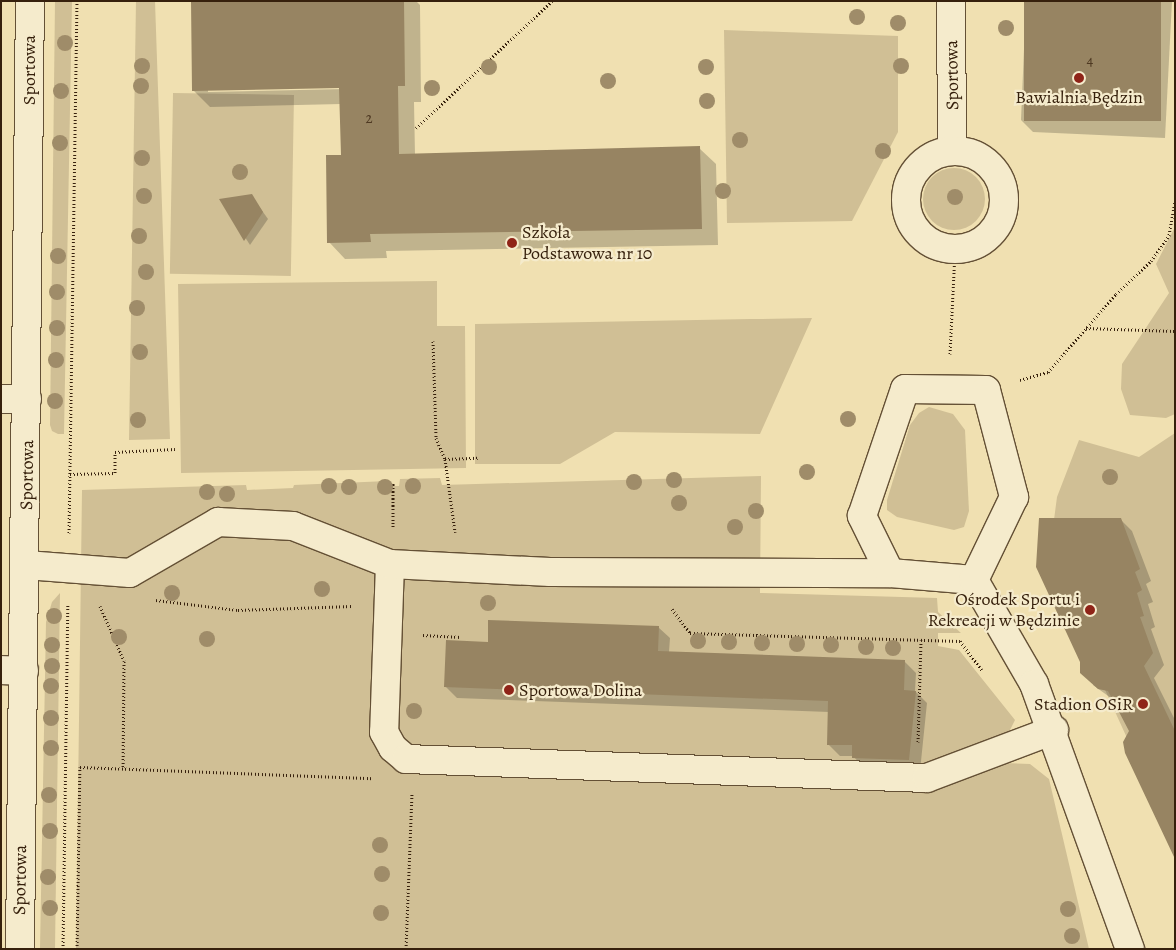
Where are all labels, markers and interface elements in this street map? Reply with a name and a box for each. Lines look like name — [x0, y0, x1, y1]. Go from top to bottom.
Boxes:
street label: Sportowa — [18, 35, 40, 105]
street label: Sportowa — [941, 40, 963, 110]
house number: 4 — [1087, 52, 1093, 70]
marker: Bawialnia Będzin — [1073, 72, 1085, 84]
place label: Bawialnia Będzin — [1015, 86, 1143, 108]
house number: 2 — [365, 110, 373, 128]
place label: Szkoła Podstawowa nr 10 — [522, 222, 652, 264]
marker: Szkoła Podstawowa nr 10 — [506, 237, 518, 249]
street label: Sportowa — [16, 440, 38, 510]
place label: Ośrodek Sportu i Rekreacji w Będzinie — [928, 589, 1080, 632]
marker: Ośrodek Sportu i Rekreacji w Będzinie — [1084, 604, 1096, 616]
place label: Sportowa Dolina — [519, 679, 642, 701]
marker: Sportowa Dolina — [503, 684, 515, 696]
place label: Stadion OSiR — [1034, 693, 1133, 715]
marker: Stadion OSiR — [1137, 698, 1149, 710]
street label: Sportowa — [9, 845, 31, 915]

